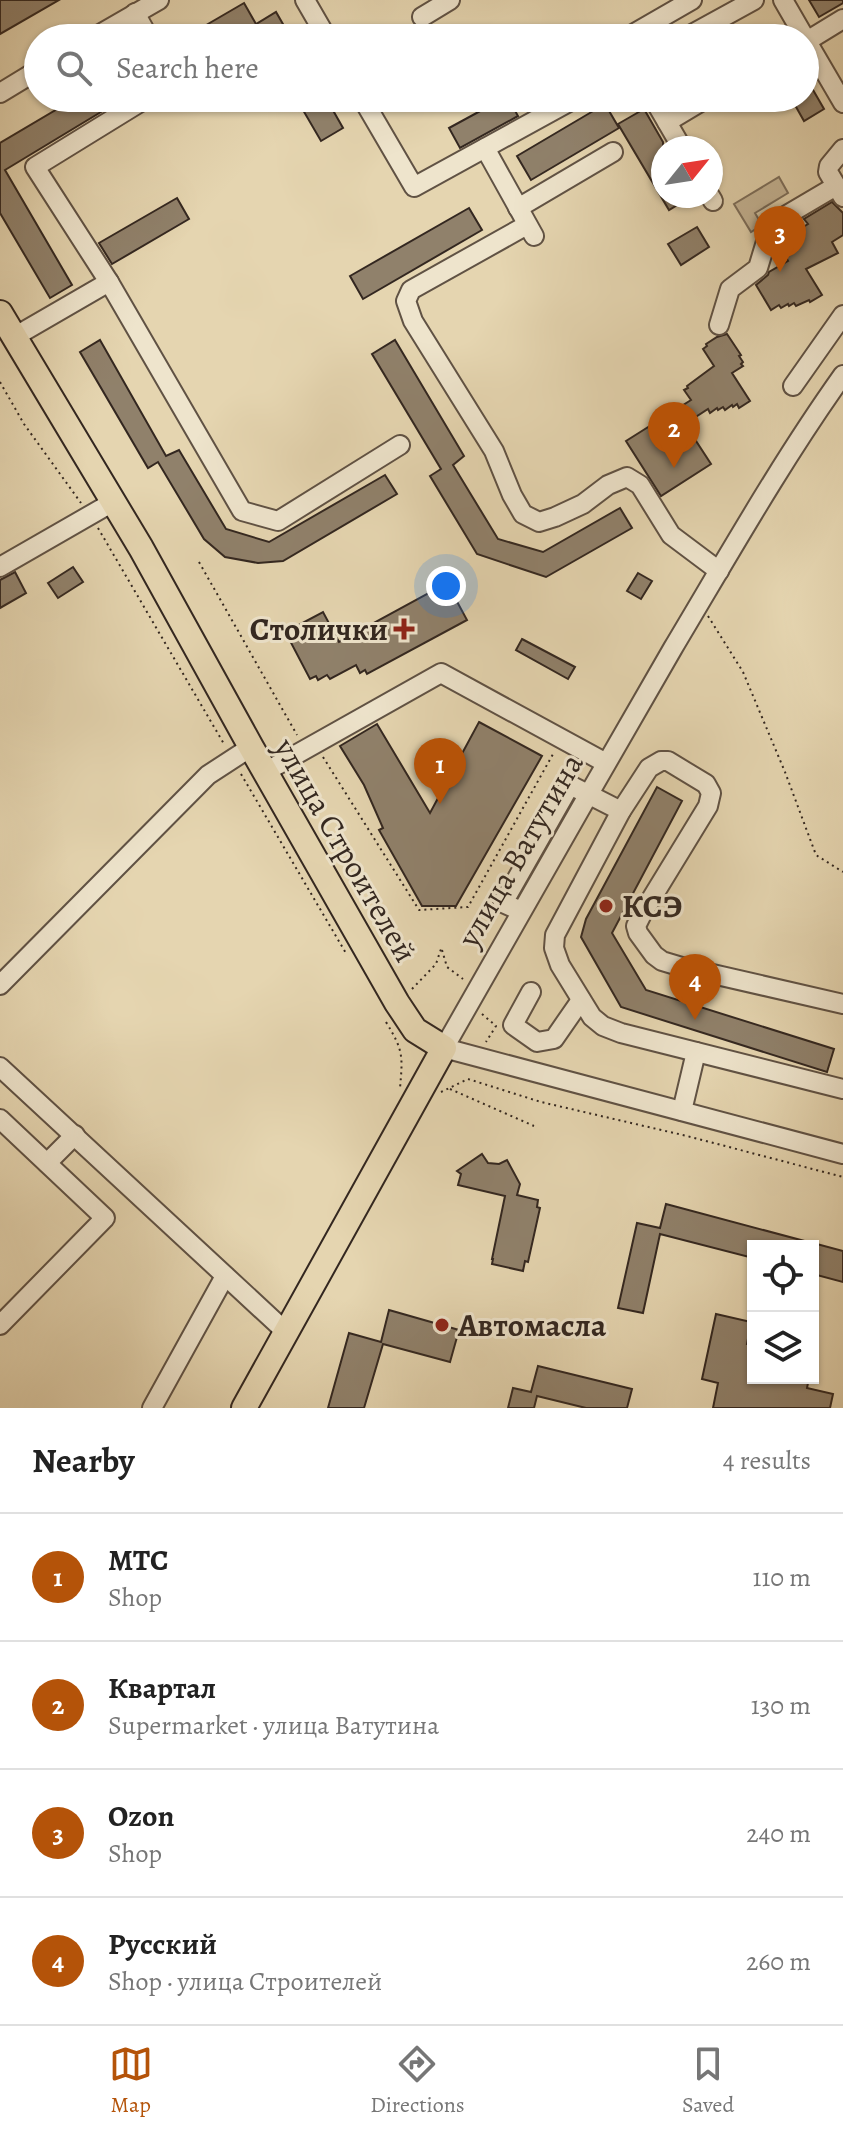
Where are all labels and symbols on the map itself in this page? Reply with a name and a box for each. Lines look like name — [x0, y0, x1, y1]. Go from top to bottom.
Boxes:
north arrow — [651, 136, 723, 208]
pin: 3 — [754, 206, 806, 272]
pin: 2 — [648, 402, 700, 468]
your location — [426, 566, 466, 606]
place label: Столички — [250, 607, 388, 651]
marker: Столички — [395, 620, 413, 638]
street label: улица Строителей — [263, 729, 428, 970]
pin: 1 — [414, 738, 466, 804]
street label: улица Ватутина — [446, 745, 593, 956]
place label: КСЭ — [622, 884, 682, 928]
marker: КСЭ — [597, 897, 615, 915]
pin: 4 — [669, 954, 721, 1020]
place label: Автомасла — [457, 1303, 607, 1347]
marker: Автомасла — [433, 1316, 451, 1334]

